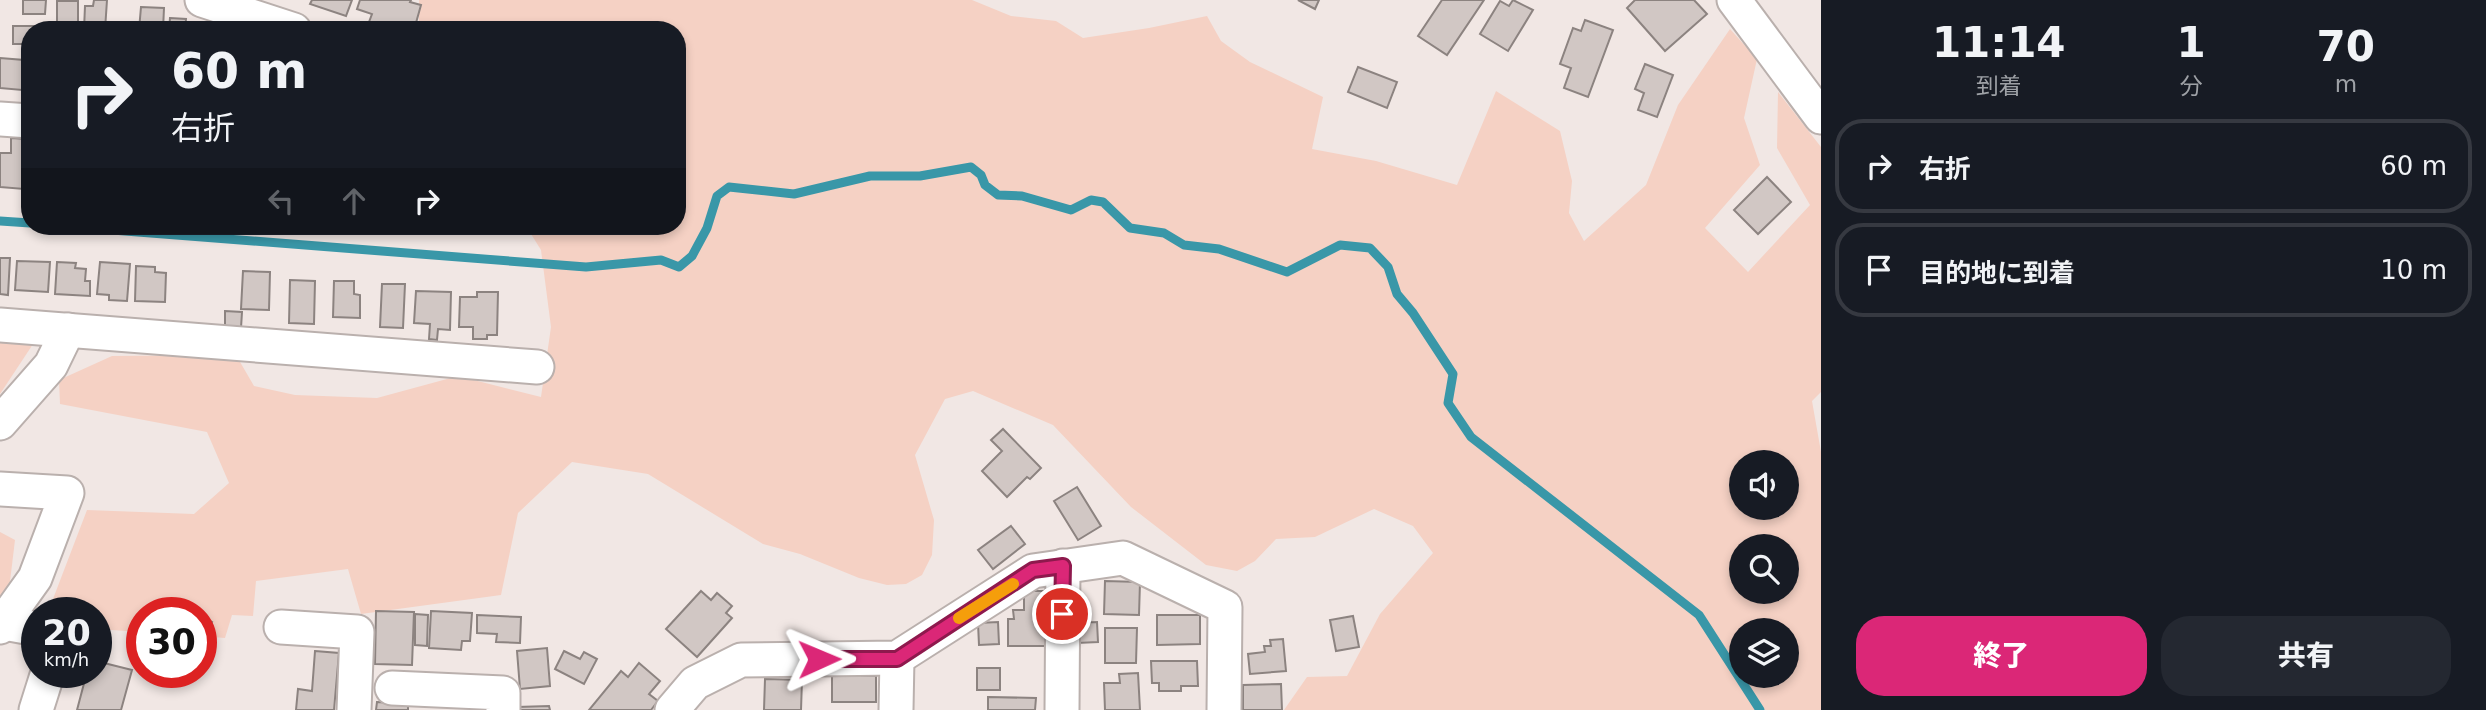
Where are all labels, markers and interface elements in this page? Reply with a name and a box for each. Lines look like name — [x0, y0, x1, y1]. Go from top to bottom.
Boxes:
text: 11:14 — [1932, 18, 2066, 67]
text: 1 — [2176, 18, 2206, 67]
text: 70 — [2317, 22, 2375, 71]
text: 60 m — [171, 43, 307, 100]
icon: right — [56, 49, 147, 140]
text: m — [2335, 71, 2357, 97]
text: 到着 — [1976, 73, 2022, 99]
text: 分 — [2180, 73, 2203, 99]
text: 右折 — [171, 109, 235, 147]
icon: right — [1860, 147, 1898, 185]
text: 60 m — [2380, 151, 2447, 181]
text: 右折 — [1919, 154, 1971, 184]
icon: left — [262, 182, 300, 220]
icon: ahead — [335, 182, 373, 220]
icon: right — [408, 182, 446, 220]
icon: arrive — [1860, 251, 1898, 289]
text: 10 m — [2380, 255, 2447, 285]
text: 目的地に到着 — [1919, 258, 2075, 288]
map controls — [1729, 450, 1799, 688]
button: sound — [1729, 450, 1799, 520]
button: search — [1729, 534, 1799, 604]
pin — [1032, 584, 1092, 644]
icon: arrive — [1043, 595, 1081, 633]
speed limit sign: 30 — [126, 597, 217, 688]
text: 20 — [42, 613, 91, 653]
button: 終了 — [1856, 616, 2147, 696]
button: 共有 — [2161, 616, 2451, 696]
button: layers — [1729, 618, 1799, 688]
position arrow — [782, 622, 856, 696]
text: km/h — [44, 649, 89, 670]

